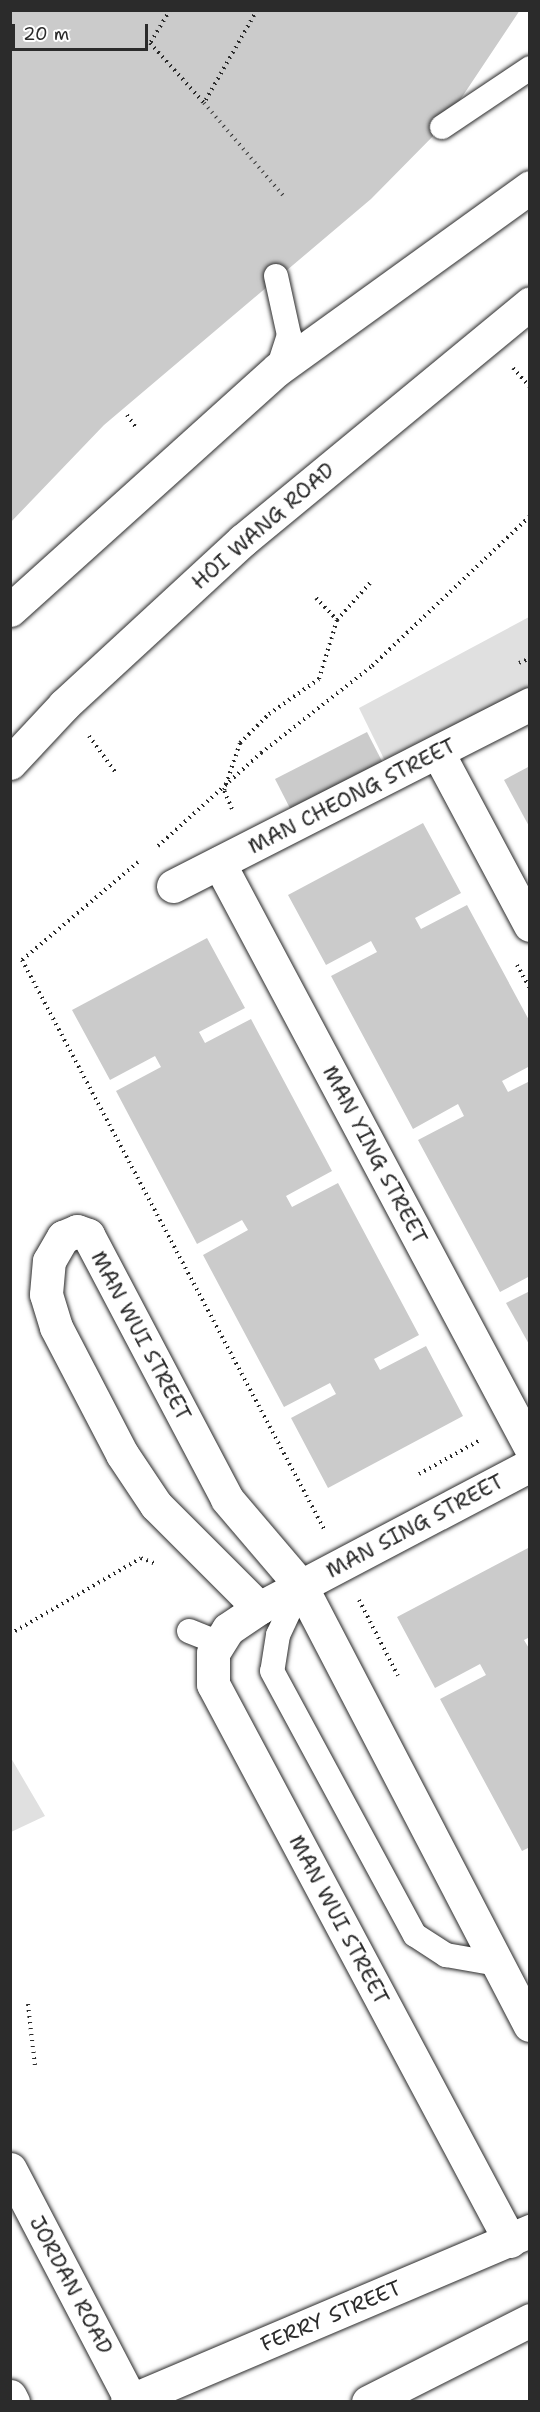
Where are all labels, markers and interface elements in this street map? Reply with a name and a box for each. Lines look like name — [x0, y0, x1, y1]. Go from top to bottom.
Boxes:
scale bar — [15, 12, 152, 50]
text: 20 m — [23, 22, 69, 46]
street label: HOI WANG ROAD — [187, 457, 339, 595]
street label: MAN CHEONG STREET — [244, 733, 460, 859]
street label: MAN YING STREET — [317, 1061, 433, 1249]
street label: MAN WUI STREET — [86, 1247, 196, 1425]
street label: MAN SING STREET — [322, 1469, 508, 1583]
street label: MAN WUI STREET — [284, 1831, 394, 2009]
street label: JORDAN ROAD — [24, 2212, 118, 2358]
street label: FERRY STREET — [257, 2275, 405, 2357]

